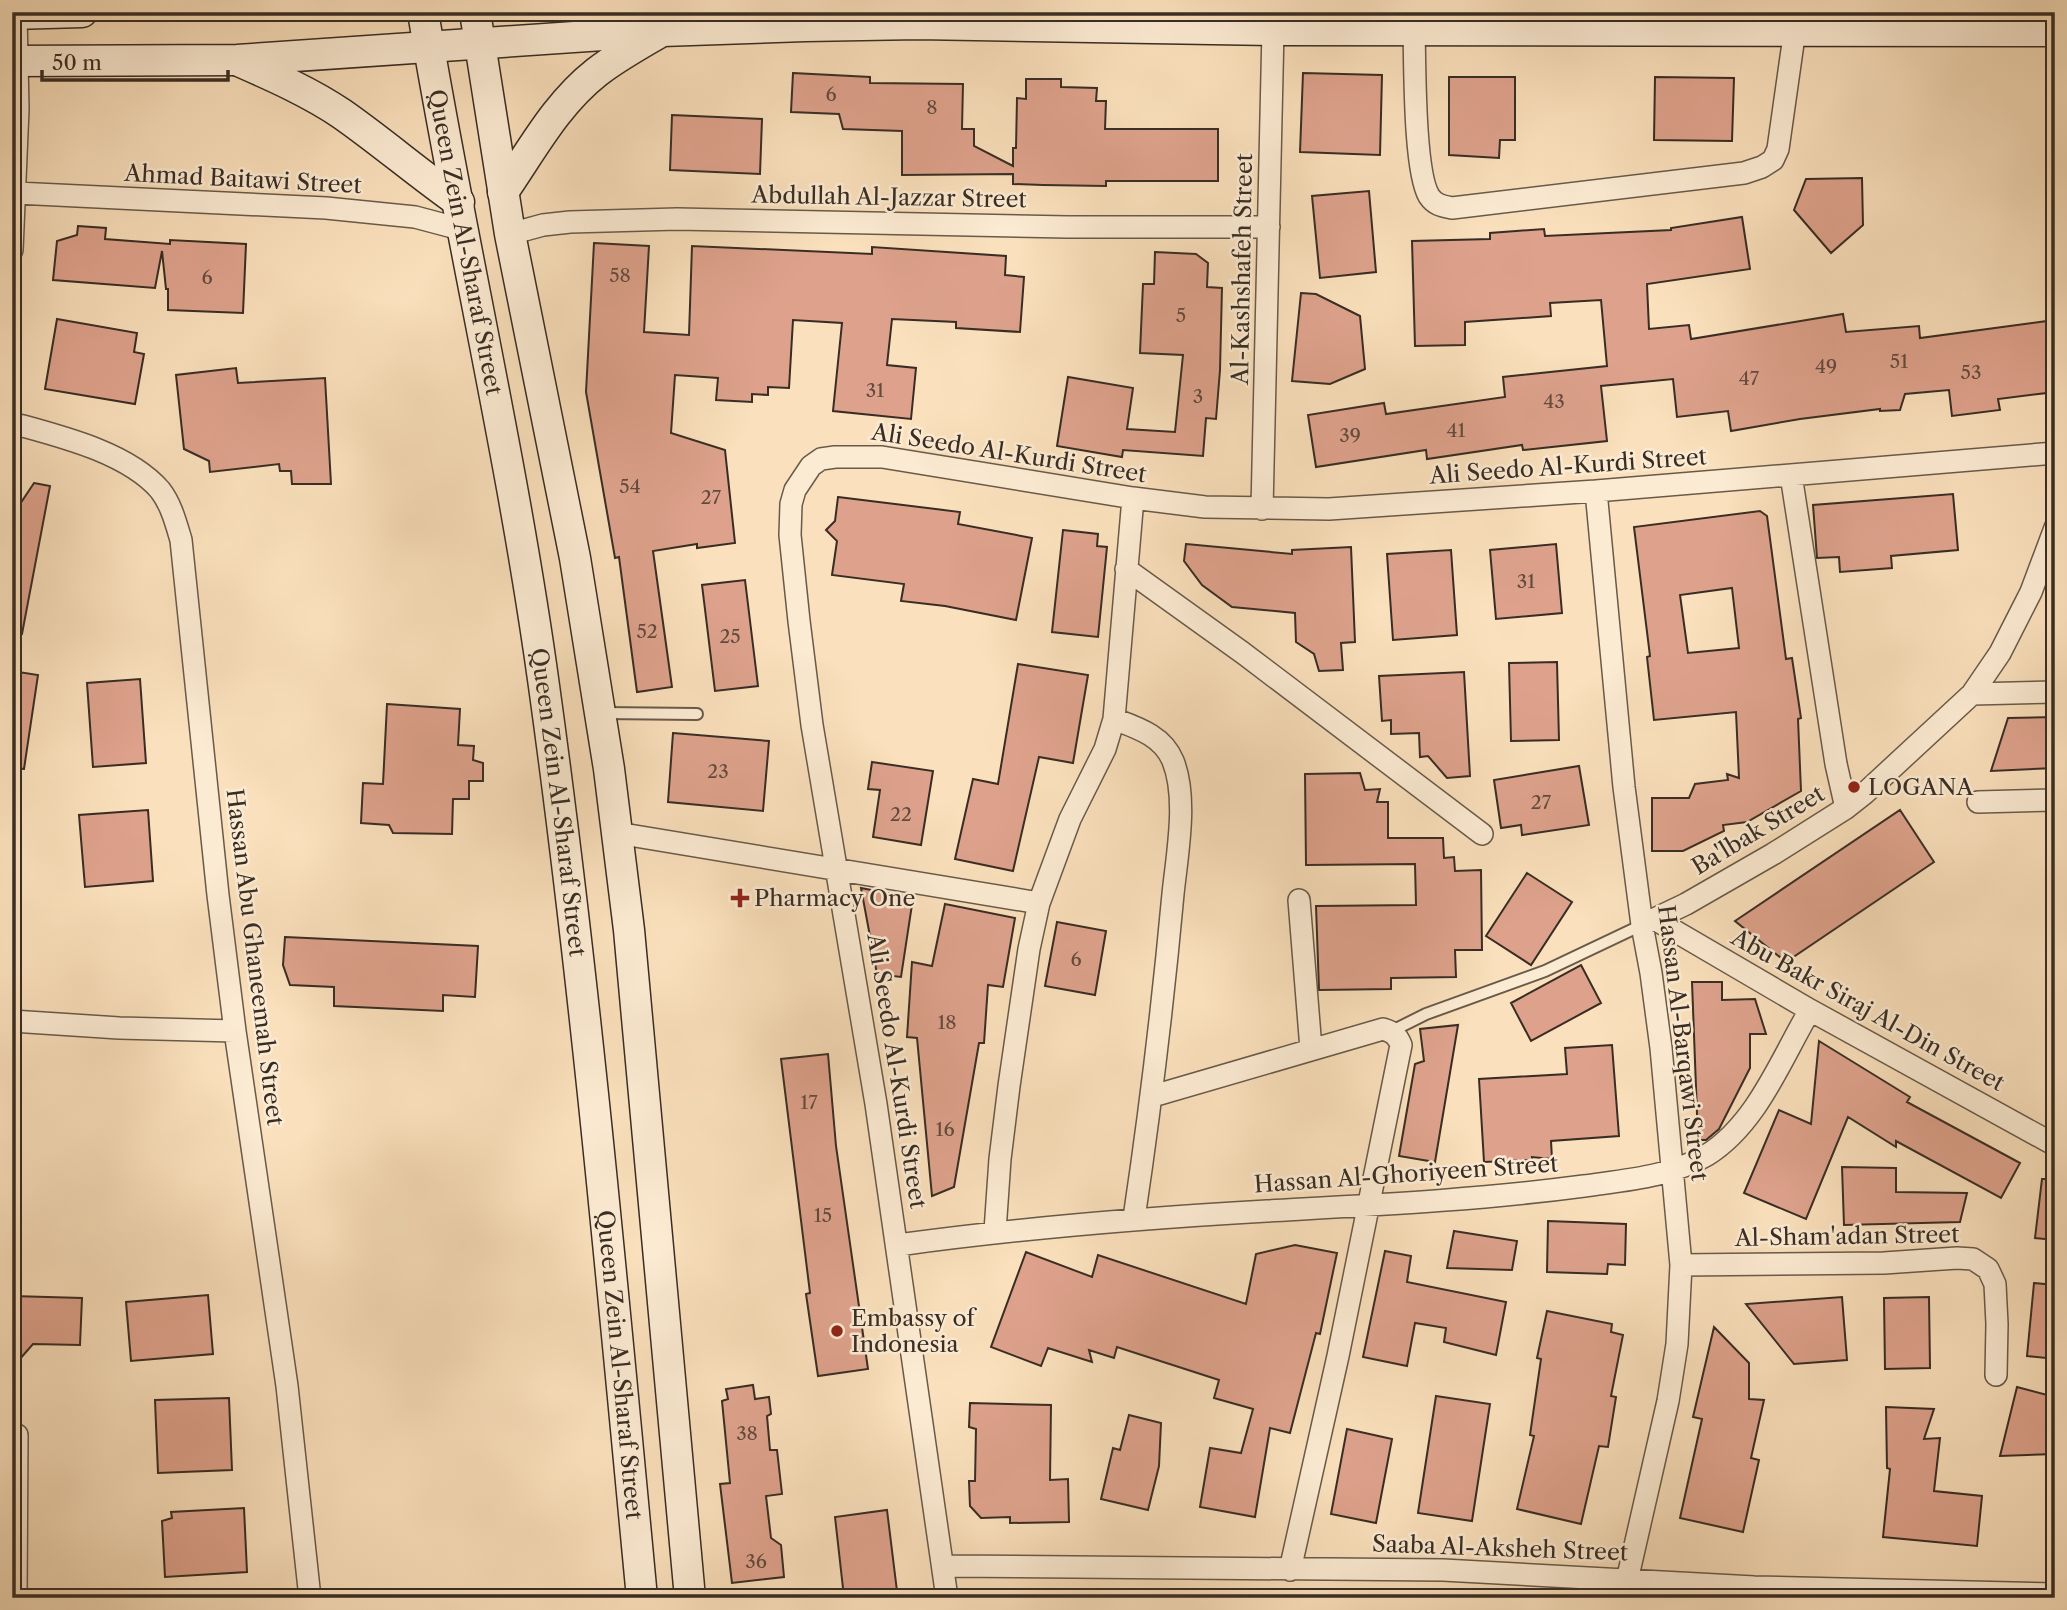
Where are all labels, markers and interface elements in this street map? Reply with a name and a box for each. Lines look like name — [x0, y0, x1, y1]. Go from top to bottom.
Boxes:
scale bar — [42, 38, 228, 82]
text: 50 m — [52, 50, 102, 75]
house number: 6 — [825, 83, 837, 106]
street label: Queen Zein Al-Sharaf Street — [423, 87, 508, 397]
house number: 8 — [926, 96, 938, 119]
street label: Al-Kashshafeh Street — [1226, 153, 1258, 386]
street label: Ahmad Baitawi Street — [123, 159, 362, 199]
street label: Abdullah Al-Jazzar Street — [750, 181, 1027, 213]
house number: 58 — [609, 264, 631, 287]
house number: 6 — [201, 266, 213, 289]
house number: 5 — [1176, 304, 1186, 327]
house number: 51 — [1890, 350, 1908, 373]
house number: 49 — [1815, 355, 1837, 378]
house number: 53 — [1961, 361, 1981, 384]
house number: 47 — [1739, 367, 1760, 390]
house number: 31 — [866, 379, 884, 402]
house number: 3 — [1193, 385, 1203, 408]
house number: 43 — [1543, 390, 1565, 413]
street label: Ali Seedo Al-Kurdi Street — [869, 417, 1148, 489]
house number: 41 — [1447, 419, 1465, 442]
house number: 39 — [1339, 424, 1361, 447]
street label: Ali Seedo Al-Kurdi Street — [1427, 442, 1708, 490]
house number: 54 — [619, 475, 641, 498]
house number: 27 — [701, 486, 722, 509]
house number: 31 — [1517, 570, 1535, 593]
house number: 52 — [636, 620, 658, 643]
house number: 25 — [719, 625, 741, 648]
street label: Queen Zein Al-Sharaf Street — [525, 646, 592, 958]
house number: 23 — [707, 760, 729, 783]
place label: LOGANA — [1868, 773, 1974, 801]
street label: Ba'lbak Street — [1687, 779, 1829, 881]
marker: LOGANA — [1846, 779, 1862, 795]
street label: Hassan Abu Ghaneemah Street — [220, 787, 290, 1127]
house number: 27 — [1531, 791, 1552, 814]
house number: 22 — [890, 803, 912, 826]
place label: Pharmacy One — [754, 884, 915, 912]
marker: Pharmacy One — [732, 890, 748, 906]
street label: Hassan Al-Barqawi Street — [1652, 903, 1714, 1183]
street label: Abu Bakr Siraj Al-Din Street — [1726, 923, 2009, 1097]
street label: Ali Seedo Al-Kurdi Street — [861, 931, 933, 1210]
house number: 6 — [1070, 948, 1082, 971]
house number: 18 — [937, 1011, 957, 1034]
house number: 17 — [800, 1091, 818, 1114]
house number: 16 — [935, 1118, 955, 1141]
street label: Hassan Al-Ghoriyeen Street — [1253, 1149, 1559, 1199]
house number: 15 — [814, 1204, 832, 1227]
street label: Queen Zein Al-Sharaf Street — [591, 1209, 649, 1521]
street label: Al-Sham'adan Street — [1734, 1220, 1959, 1252]
place label: Embassy of Indonesia — [851, 1304, 977, 1358]
marker: Embassy of Indonesia — [829, 1323, 845, 1339]
house number: 38 — [736, 1422, 758, 1445]
street label: Saaba Al-Aksheh Street — [1372, 1530, 1628, 1566]
house number: 36 — [745, 1550, 767, 1573]

